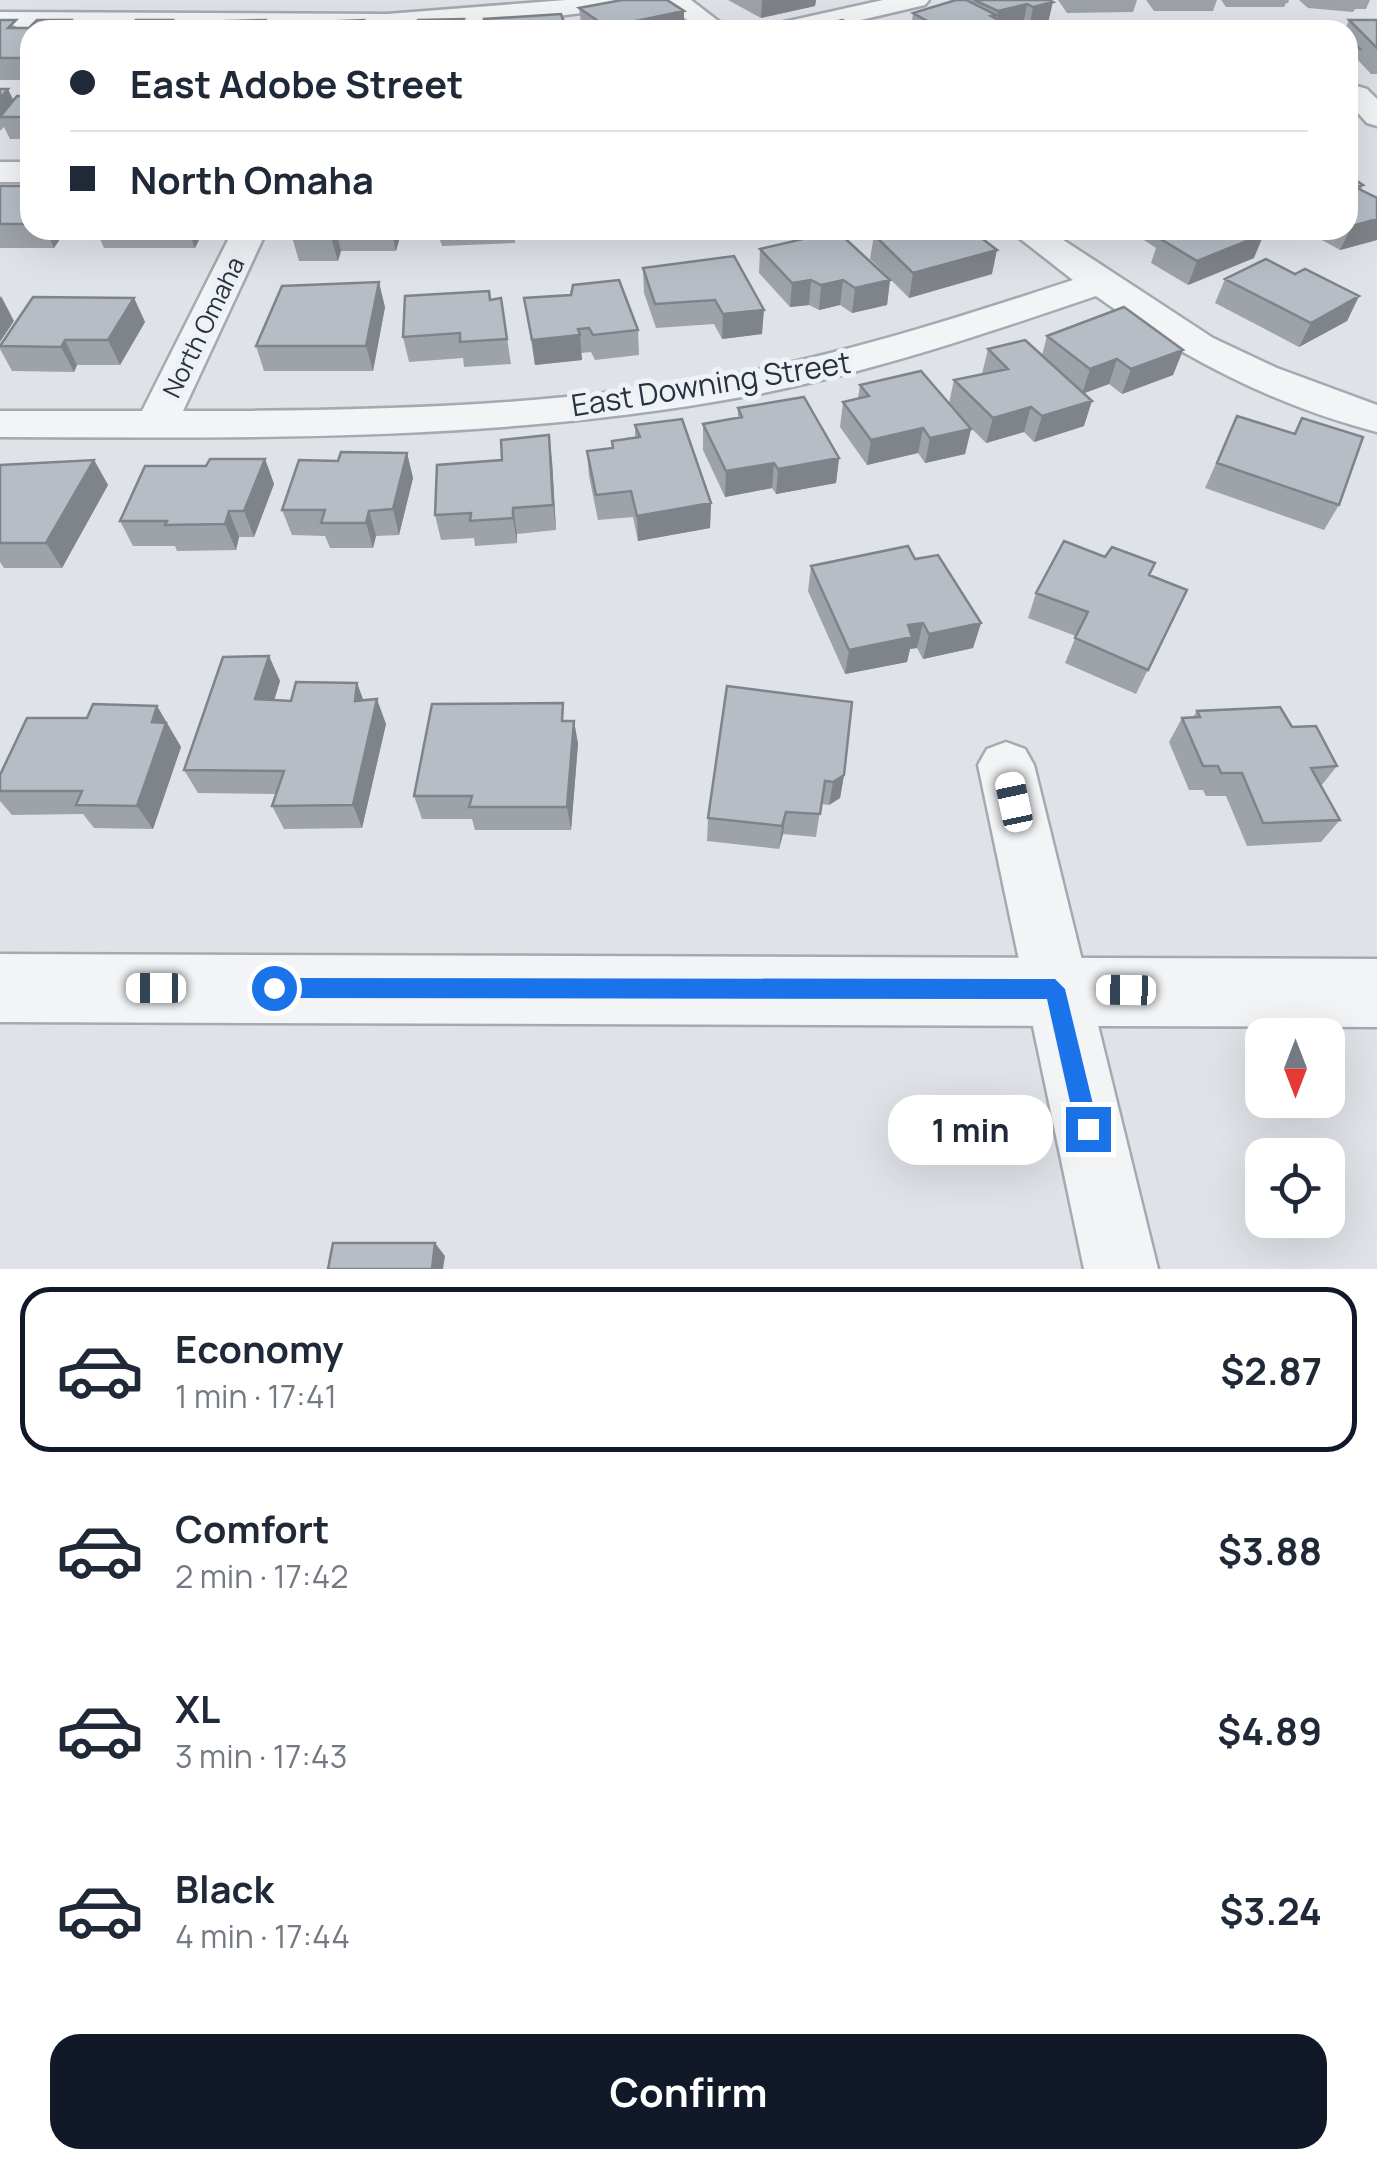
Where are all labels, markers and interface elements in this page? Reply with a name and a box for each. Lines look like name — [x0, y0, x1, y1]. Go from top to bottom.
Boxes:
text: East Adobe Street — [130, 57, 463, 109]
text: North Omaha — [130, 153, 374, 205]
street label: North Omaha — [154, 251, 252, 403]
street label: East Downing Street — [568, 341, 854, 425]
car — [993, 770, 1035, 834]
route start — [252, 966, 297, 1011]
car — [126, 973, 186, 1003]
car — [1096, 974, 1156, 1006]
north arrow — [1245, 1018, 1345, 1118]
map controls — [1245, 1018, 1345, 1238]
callout: 1 min — [888, 1094, 1053, 1164]
route end — [1066, 1107, 1111, 1152]
text: 1 min — [931, 1108, 1010, 1152]
button: locate — [1245, 1138, 1345, 1238]
text: Economy — [175, 1322, 344, 1374]
icon: car — [55, 1325, 145, 1415]
text: $2.87 — [1220, 1344, 1322, 1396]
text: 1 min · 17:41 — [175, 1374, 337, 1418]
text: Comfort — [175, 1502, 329, 1554]
icon: car — [55, 1505, 145, 1595]
text: $3.88 — [1218, 1524, 1322, 1576]
text: 2 min · 17:42 — [175, 1554, 349, 1598]
text: XL — [175, 1682, 220, 1734]
icon: car — [55, 1685, 145, 1775]
text: $4.89 — [1217, 1704, 1322, 1756]
text: 3 min · 17:43 — [175, 1734, 347, 1778]
text: Black — [175, 1862, 274, 1914]
icon: car — [55, 1865, 145, 1955]
text: $3.24 — [1220, 1884, 1322, 1936]
text: 4 min · 17:44 — [175, 1914, 350, 1958]
button: Confirm — [50, 2034, 1327, 2149]

